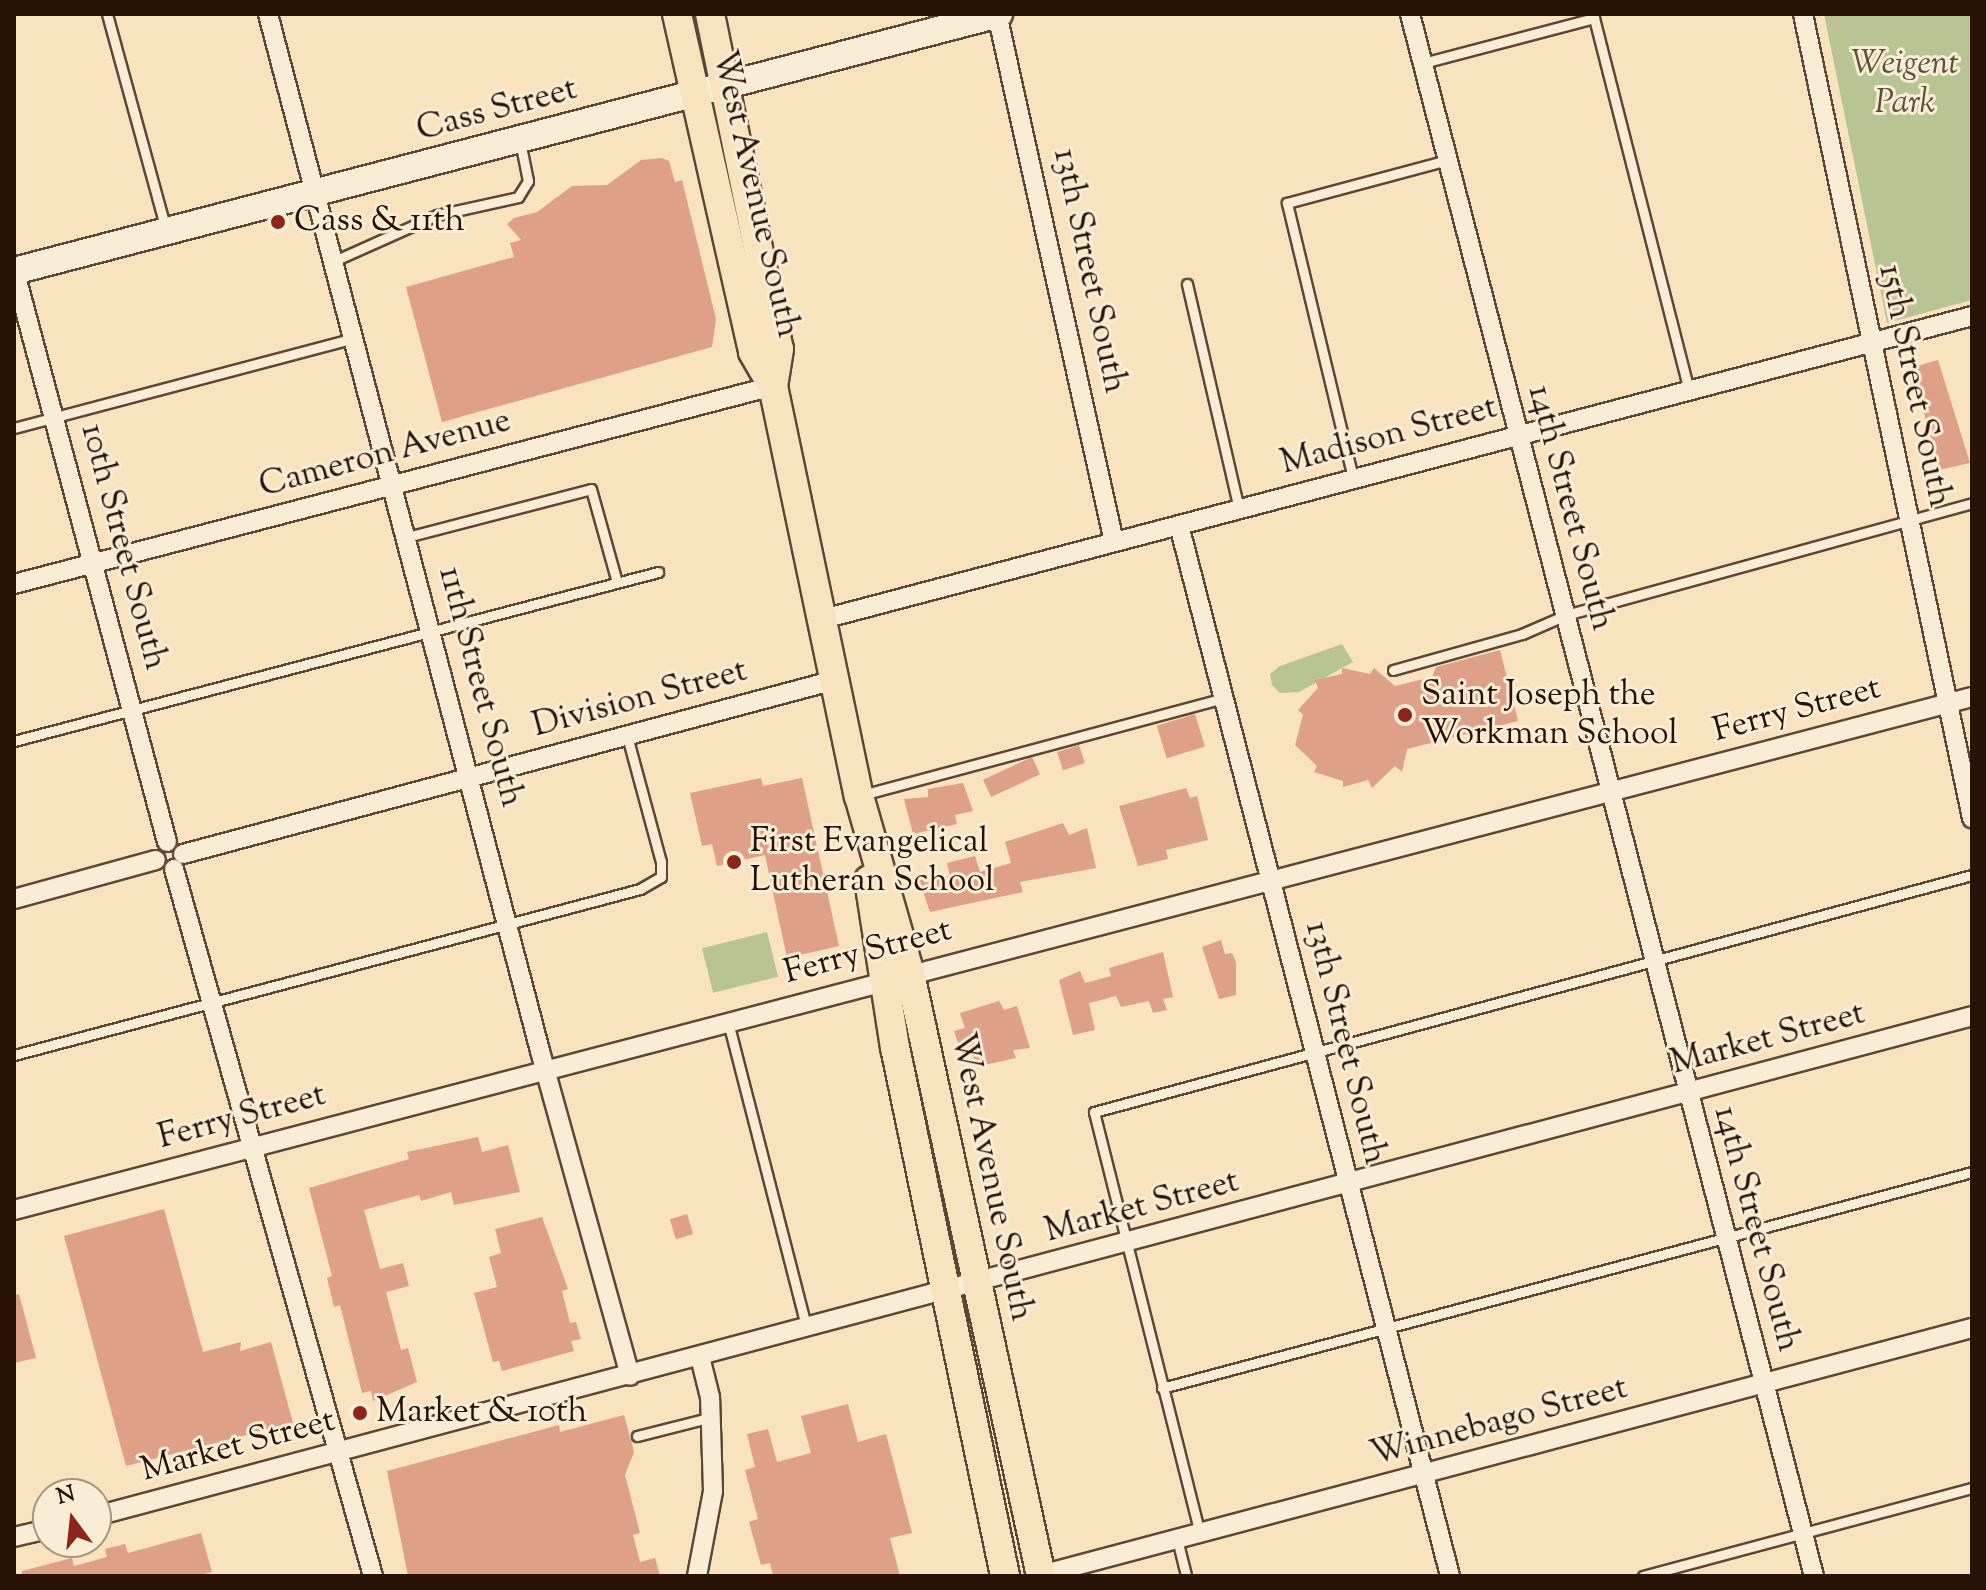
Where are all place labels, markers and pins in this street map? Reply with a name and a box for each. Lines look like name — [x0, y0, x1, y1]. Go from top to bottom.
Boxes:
place label: Cass & 11th — [294, 202, 465, 242]
marker: Cass & 11th — [269, 213, 287, 231]
place label: Saint Joseph the Workman School — [1421, 675, 1678, 754]
marker: Saint Joseph the Workman School — [1396, 706, 1414, 724]
place label: First Evangelical Lutheran School — [750, 822, 995, 902]
marker: First Evangelical Lutheran School — [725, 853, 743, 871]
place label: Market & 10th — [376, 1393, 588, 1433]
marker: Market & 10th — [351, 1404, 369, 1422]

